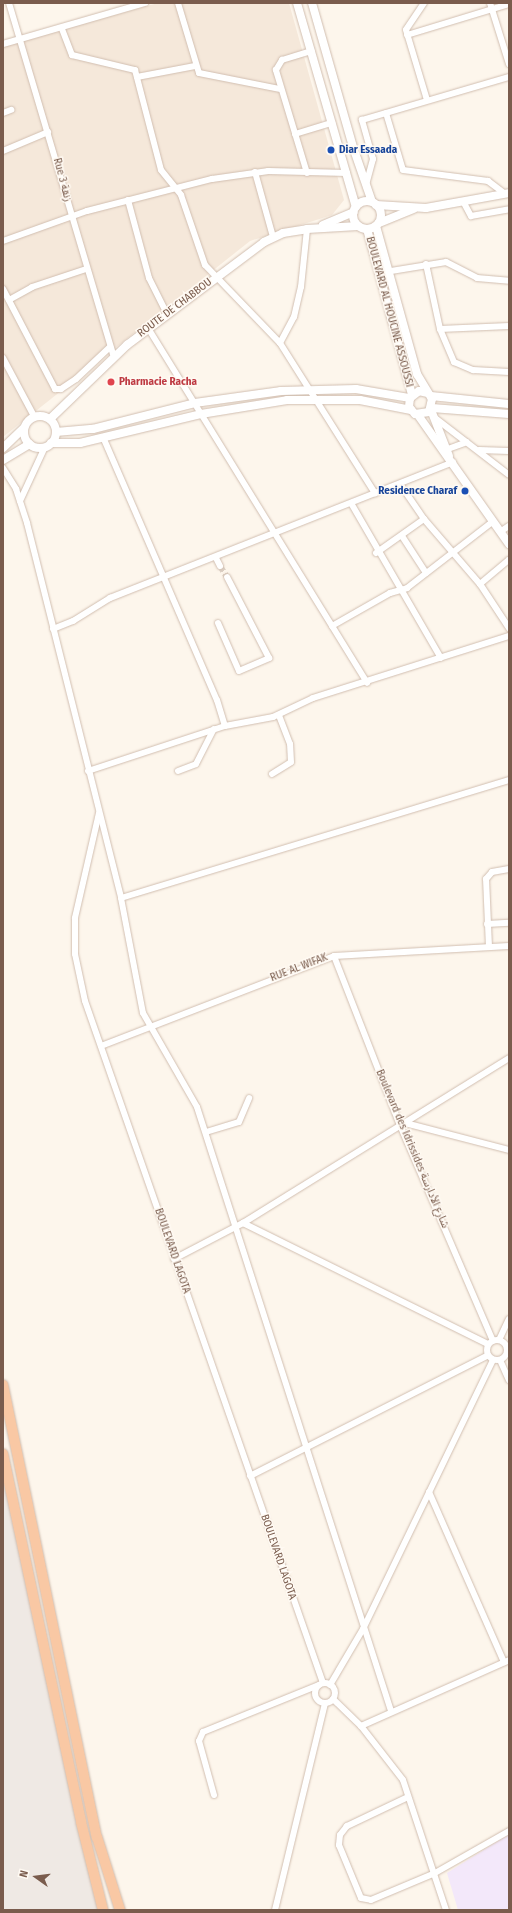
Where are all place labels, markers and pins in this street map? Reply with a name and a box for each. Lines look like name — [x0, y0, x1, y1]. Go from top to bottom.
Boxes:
place label: Diar Essaada — [339, 143, 397, 157]
marker: Diar Essaada — [326, 145, 336, 155]
place label: Pharmacie Racha — [119, 375, 197, 389]
marker: Pharmacie Racha — [106, 377, 116, 387]
place label: Residence Charaf — [378, 484, 457, 498]
marker: Residence Charaf — [460, 486, 470, 496]

